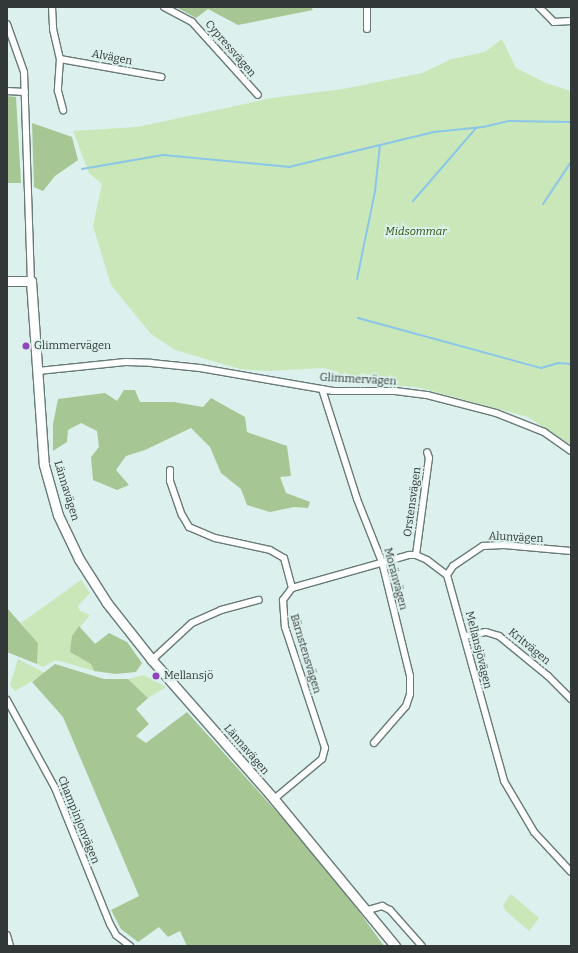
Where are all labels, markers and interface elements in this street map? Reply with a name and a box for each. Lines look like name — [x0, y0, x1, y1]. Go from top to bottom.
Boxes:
street label: Cypressvägen — [202, 18, 258, 80]
street label: Alvägen — [91, 48, 133, 68]
park label: Midsommar — [385, 225, 447, 239]
place label: Glimmervägen — [34, 339, 111, 353]
marker: Glimmervägen — [21, 341, 31, 351]
street label: Glimmervägen — [319, 371, 397, 389]
street label: Lännavägen — [51, 459, 81, 523]
street label: Orstensvägen — [402, 466, 424, 538]
street label: Alunvägen — [488, 530, 544, 546]
street label: Moränvägen — [380, 546, 410, 612]
street label: Mellansjövägen — [462, 610, 494, 690]
street label: Bärnstensvägen — [287, 613, 323, 695]
street label: Kritvägen — [505, 626, 553, 668]
place label: Mellansjö — [164, 669, 213, 683]
marker: Mellansjö — [151, 671, 161, 681]
street label: Lännavägen — [221, 722, 271, 778]
street label: Champinjonvägen — [54, 774, 102, 866]

